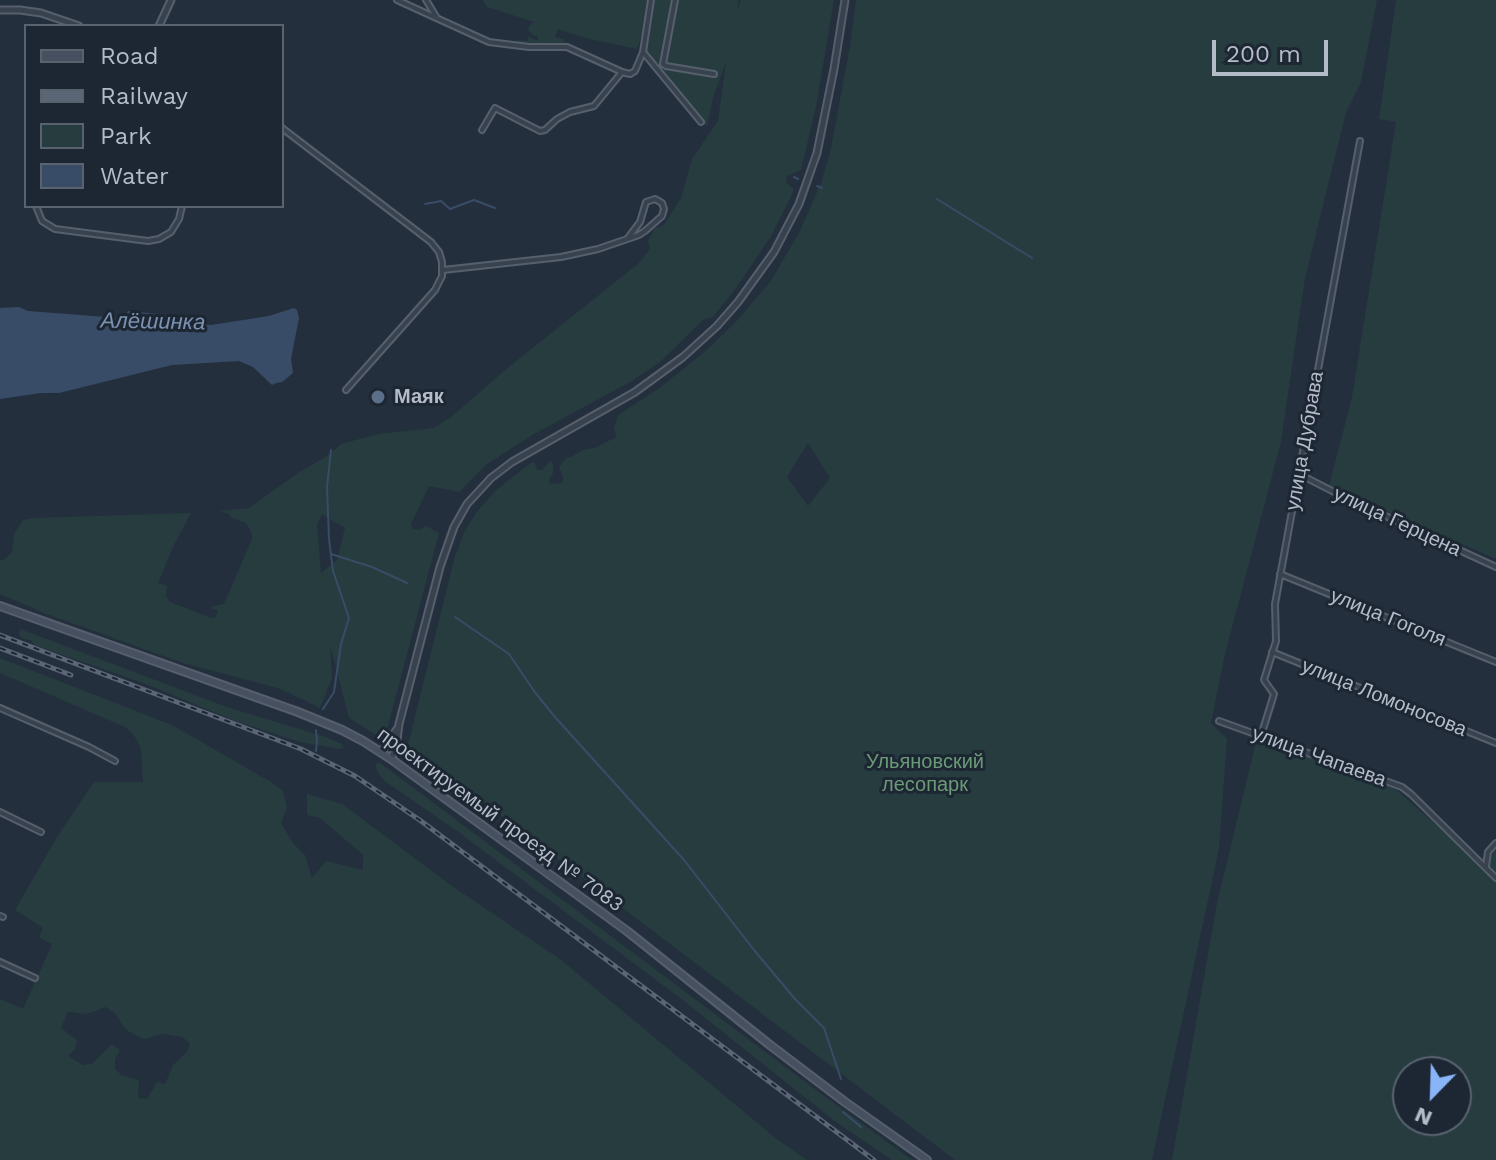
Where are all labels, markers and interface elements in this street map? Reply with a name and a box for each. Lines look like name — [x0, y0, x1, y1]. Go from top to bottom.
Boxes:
legend — [24, 24, 284, 208]
scale bar — [1216, 24, 1332, 74]
text: 200 m — [1226, 40, 1301, 68]
text: Road — [100, 42, 159, 70]
text: Railway — [100, 82, 188, 110]
text: Park — [100, 122, 152, 150]
text: Water — [100, 162, 169, 190]
water label: Алёшинка — [101, 308, 205, 336]
street label: улица Дубрава — [1281, 369, 1329, 513]
place label: Маяк — [394, 385, 444, 409]
marker: Маяк — [369, 388, 387, 406]
street label: улица Герцена — [1329, 482, 1465, 562]
street label: улица Гоголя — [1327, 584, 1449, 652]
street label: улица Ломоносова — [1298, 654, 1470, 742]
street label: улица Чапаева — [1249, 722, 1389, 792]
street label: проектируемый проезд № 7083 — [372, 723, 628, 917]
park label: Ульяновский лесопарк — [866, 750, 984, 797]
north arrow — [1392, 1056, 1472, 1136]
text: N — [1411, 1102, 1436, 1131]

